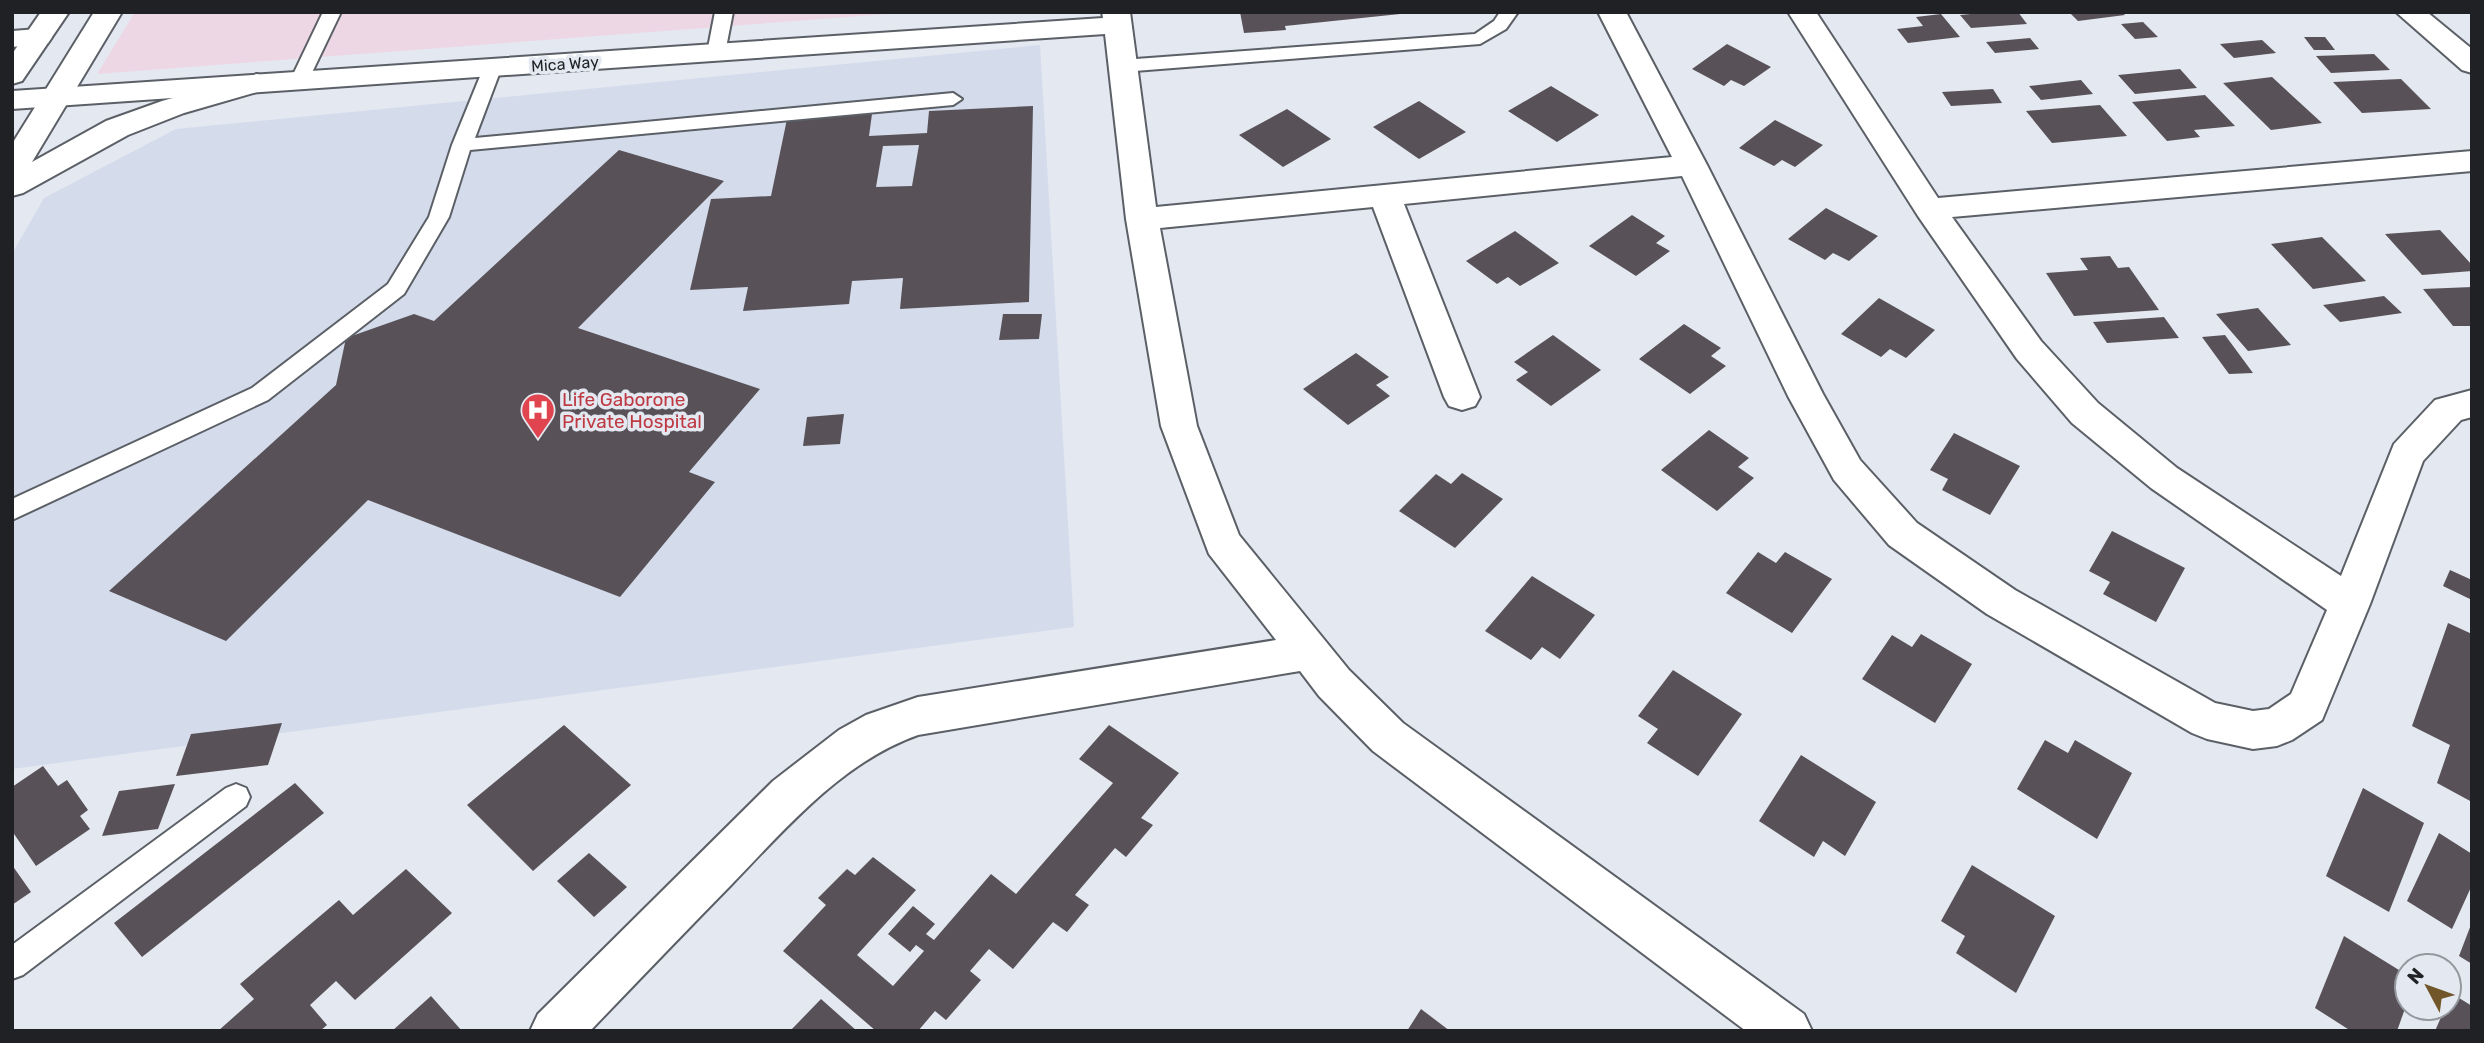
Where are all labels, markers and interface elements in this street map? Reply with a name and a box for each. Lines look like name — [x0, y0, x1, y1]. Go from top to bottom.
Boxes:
street label: Mica Way — [530, 52, 600, 76]
place label: Life Gaborone Private Hospital — [562, 388, 702, 433]
hospital icon: Life Gaborone Private Hospital — [519, 391, 557, 440]
north arrow — [2393, 952, 2463, 1022]
text: N — [2402, 963, 2429, 989]

